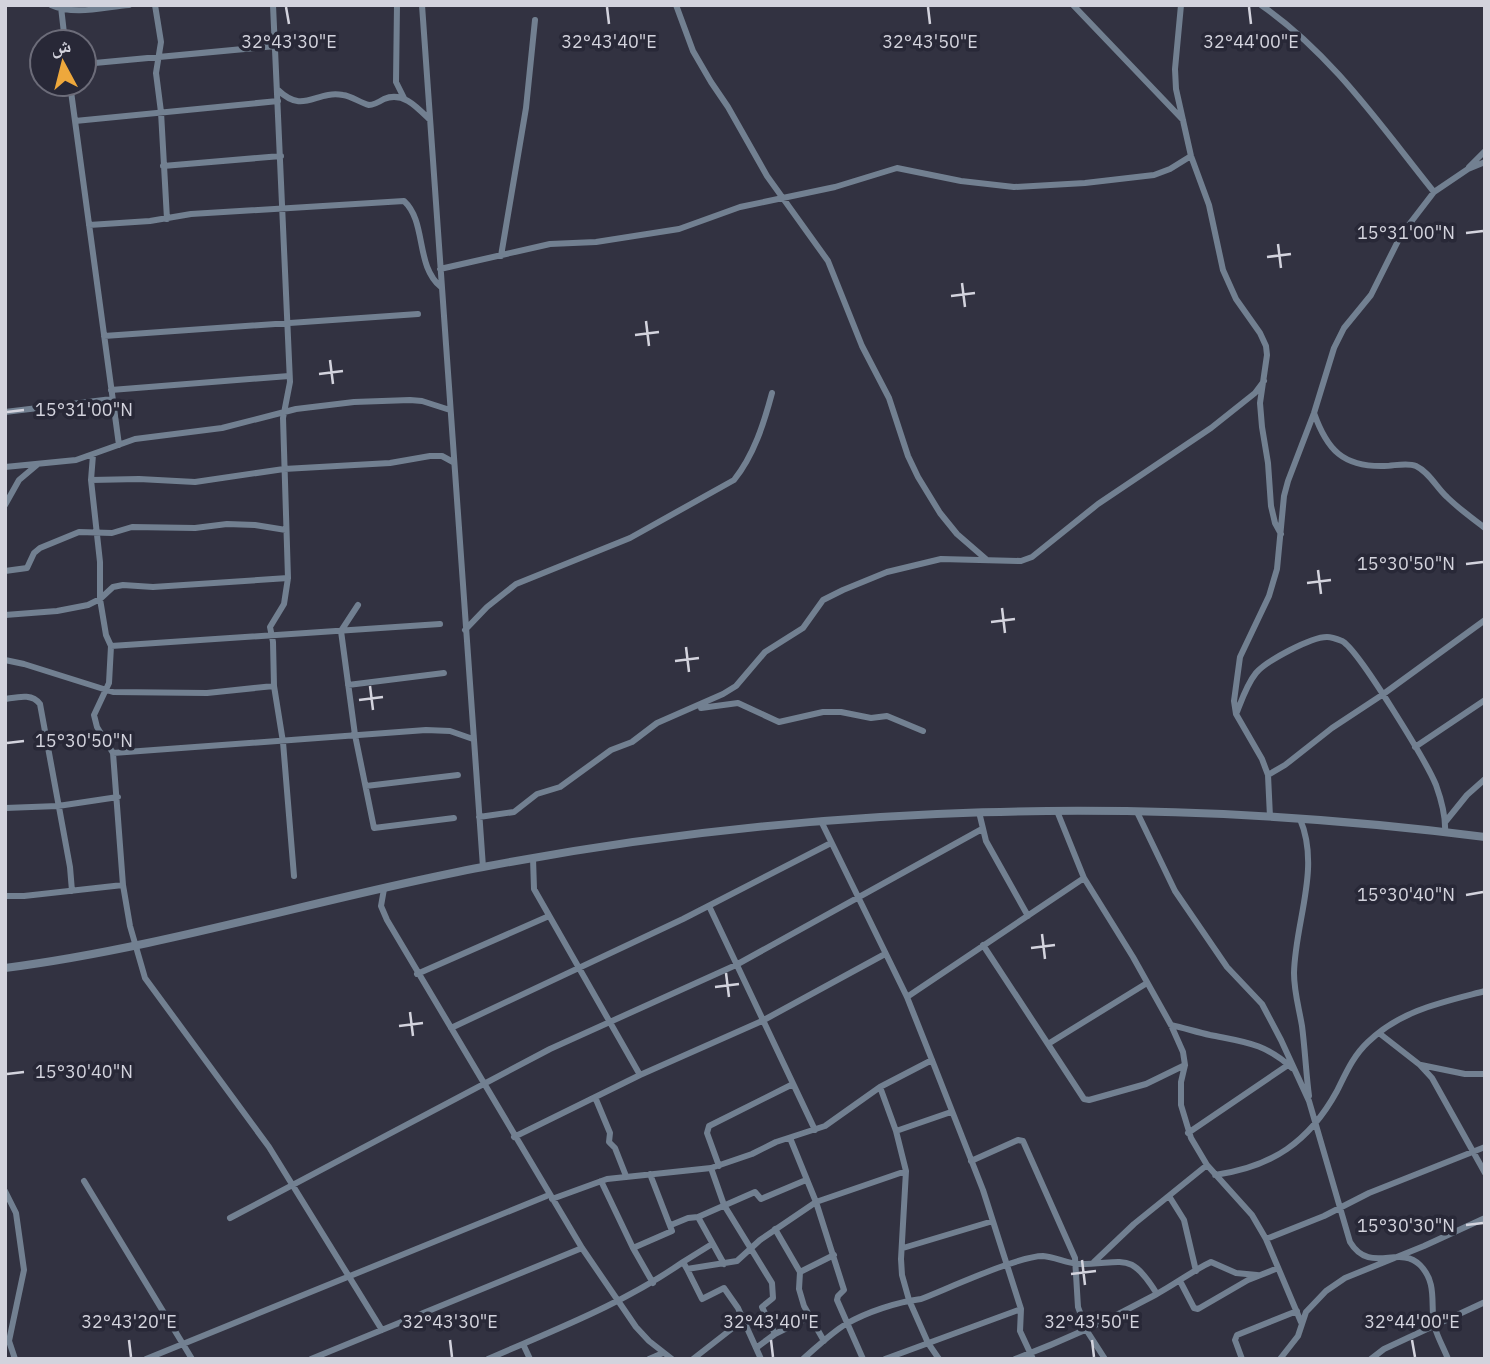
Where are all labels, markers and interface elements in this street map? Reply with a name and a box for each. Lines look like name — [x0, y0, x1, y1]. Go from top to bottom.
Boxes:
north arrow — [28, 28, 98, 98]
text: 32°43'30"E — [241, 30, 337, 53]
text: 32°43'40"E — [561, 30, 657, 53]
text: 32°43'50"E — [882, 30, 978, 53]
text: 32°44'00"E — [1203, 30, 1299, 53]
text: ش — [49, 33, 72, 59]
text: 15°31'00"N — [1357, 221, 1455, 244]
text: 15°31'00"N — [35, 398, 133, 421]
text: 15°30'50"N — [1357, 552, 1455, 575]
text: 15°30'50"N — [35, 729, 133, 752]
text: 15°30'40"N — [1357, 883, 1455, 906]
text: 15°30'40"N — [35, 1060, 133, 1083]
text: 15°30'30"N — [1357, 1214, 1455, 1237]
text: 32°43'20"E — [81, 1310, 177, 1333]
text: 32°43'30"E — [402, 1310, 498, 1333]
text: 32°43'40"E — [723, 1310, 819, 1333]
text: 32°43'50"E — [1044, 1310, 1140, 1333]
text: 32°44'00"E — [1364, 1310, 1460, 1333]

